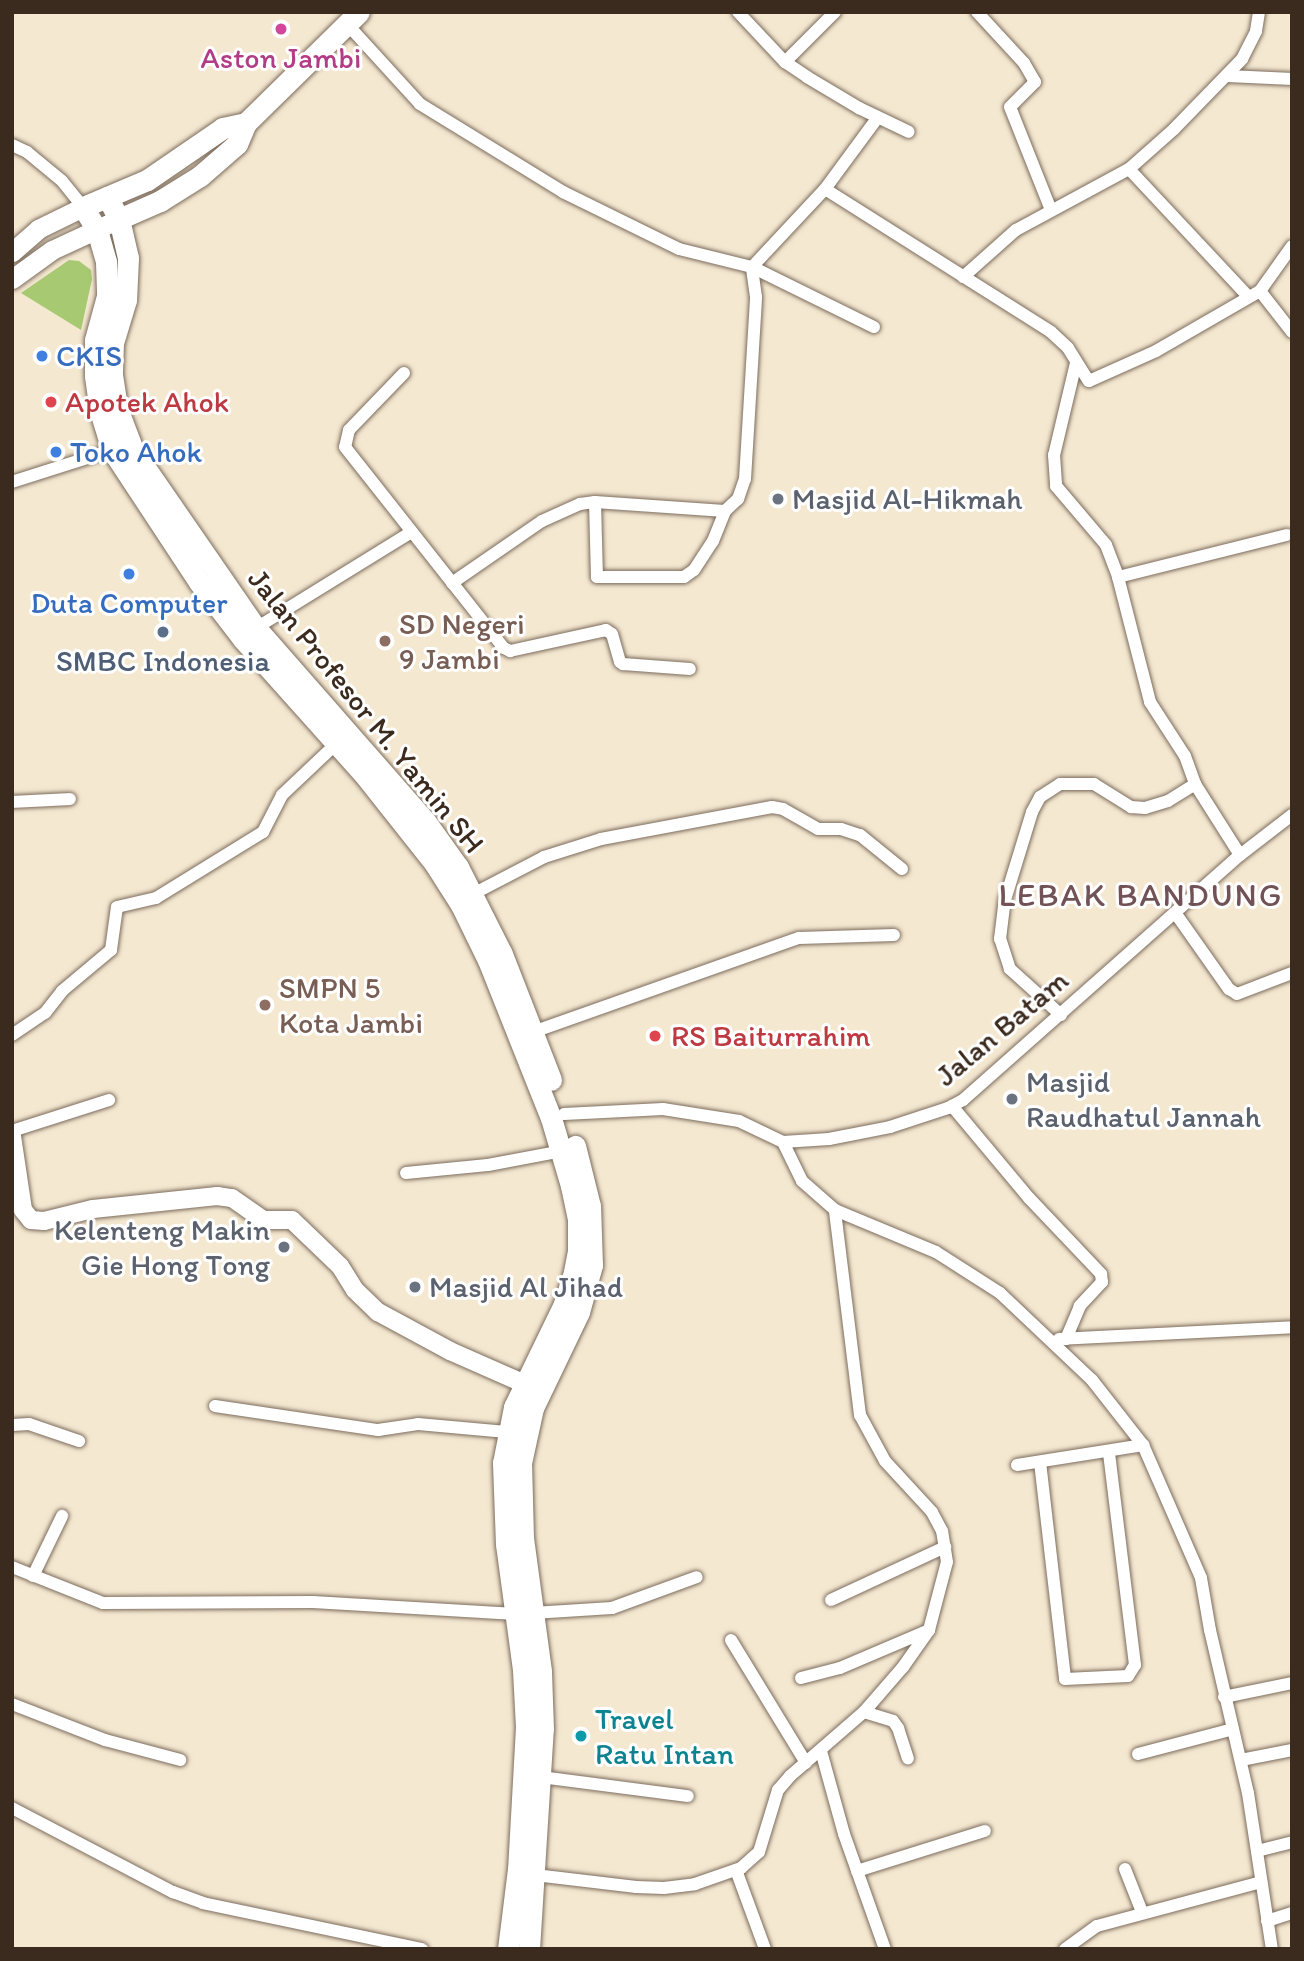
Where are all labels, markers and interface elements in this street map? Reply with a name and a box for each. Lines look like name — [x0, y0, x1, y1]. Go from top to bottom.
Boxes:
marker: Aston Jambi — [273, 21, 289, 37]
place label: Aston Jambi — [200, 40, 362, 76]
place label: CKIS — [56, 338, 122, 374]
marker: CKIS — [34, 348, 50, 364]
place label: Apotek Ahok — [65, 384, 229, 420]
marker: Apotek Ahok — [43, 394, 59, 410]
place label: Toko Ahok — [70, 434, 203, 470]
marker: Toko Ahok — [48, 444, 64, 460]
place label: Masjid Al-Hikmah — [792, 481, 1022, 517]
marker: Masjid Al-Hikmah — [770, 491, 786, 507]
street label: Jalan Profesor M. Yamin SH — [240, 562, 492, 860]
marker: Duta Computer — [121, 566, 137, 582]
place label: Duta Computer — [30, 585, 228, 621]
place label: SD Negeri 9 Jambi — [399, 606, 525, 676]
marker: SMBC Indonesia — [155, 624, 171, 640]
marker: SD Negeri 9 Jambi — [377, 633, 393, 649]
place label: SMBC Indonesia — [56, 643, 270, 679]
district label: LEBAK BANDUNG — [1000, 875, 1282, 915]
street label: Jalan Batam — [929, 963, 1075, 1093]
place label: SMPN 5 Kota Jambi — [279, 970, 424, 1040]
marker: SMPN 5 Kota Jambi — [257, 997, 273, 1013]
place label: RS Baiturrahim — [671, 1018, 870, 1054]
marker: RS Baiturrahim — [645, 1026, 665, 1046]
place label: Masjid Raudhatul Jannah — [1026, 1064, 1260, 1134]
marker: Masjid Raudhatul Jannah — [1004, 1091, 1020, 1107]
place label: Kelenteng Makin Gie Hong Tong — [55, 1212, 270, 1282]
marker: Kelenteng Makin Gie Hong Tong — [276, 1239, 292, 1255]
place label: Masjid Al Jihad — [429, 1269, 623, 1305]
marker: Masjid Al Jihad — [407, 1279, 423, 1295]
place label: Travel Ratu Intan — [595, 1701, 735, 1772]
marker: Travel Ratu Intan — [573, 1728, 589, 1744]

